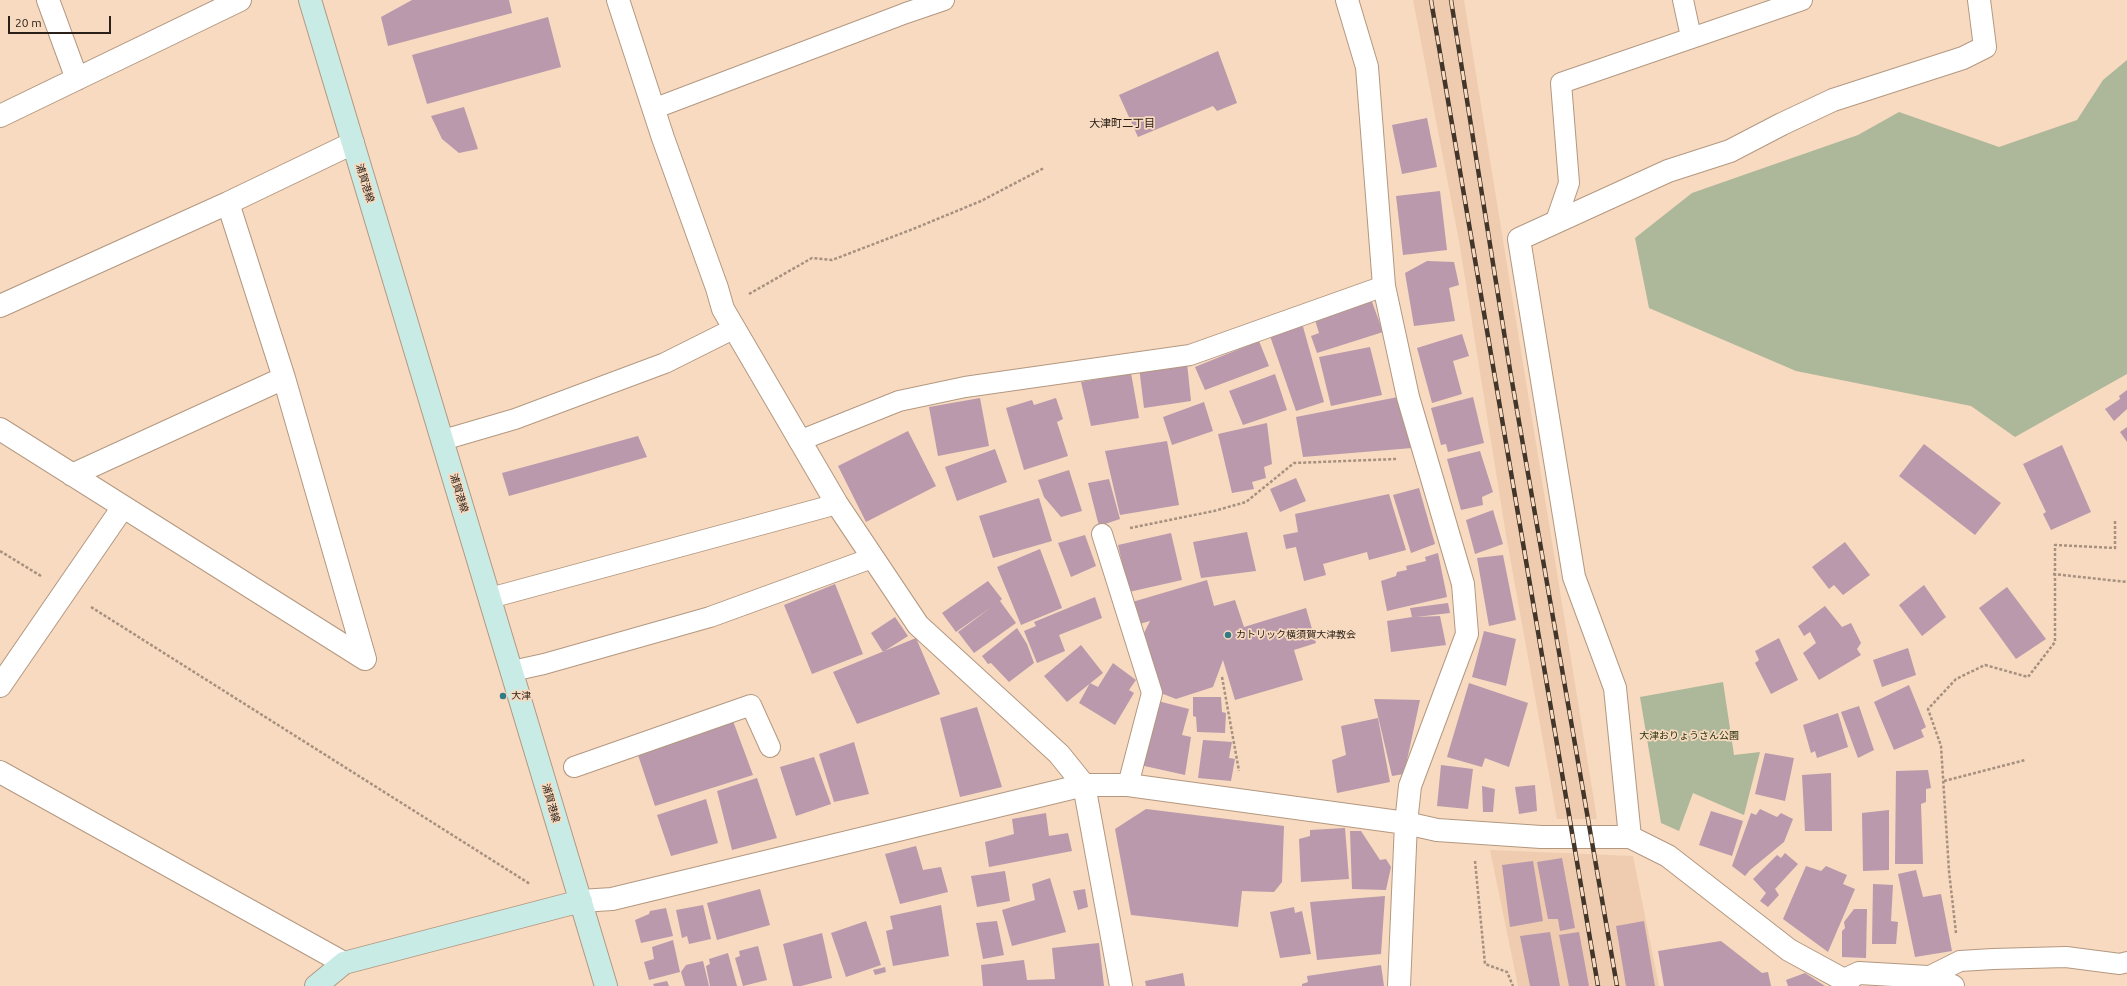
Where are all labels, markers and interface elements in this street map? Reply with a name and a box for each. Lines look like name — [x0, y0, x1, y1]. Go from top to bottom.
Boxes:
scale bar — [10, 8, 113, 34]
text: 20 m — [15, 16, 42, 29]
district label: 大津町二丁目 — [1089, 116, 1155, 130]
street label: 浦賀港線 — [353, 162, 377, 204]
street label: 浦賀港線 — [447, 472, 471, 514]
place label: カトリック横須賀大津教会 — [1236, 629, 1356, 641]
marker: カトリック横須賀大津教会 — [1223, 630, 1233, 640]
place label: 大津 — [511, 690, 531, 702]
marker: 大津 — [498, 691, 508, 701]
park label: 大津おりょうさん公園 — [1639, 730, 1739, 742]
street label: 浦賀港線 — [540, 782, 562, 824]

